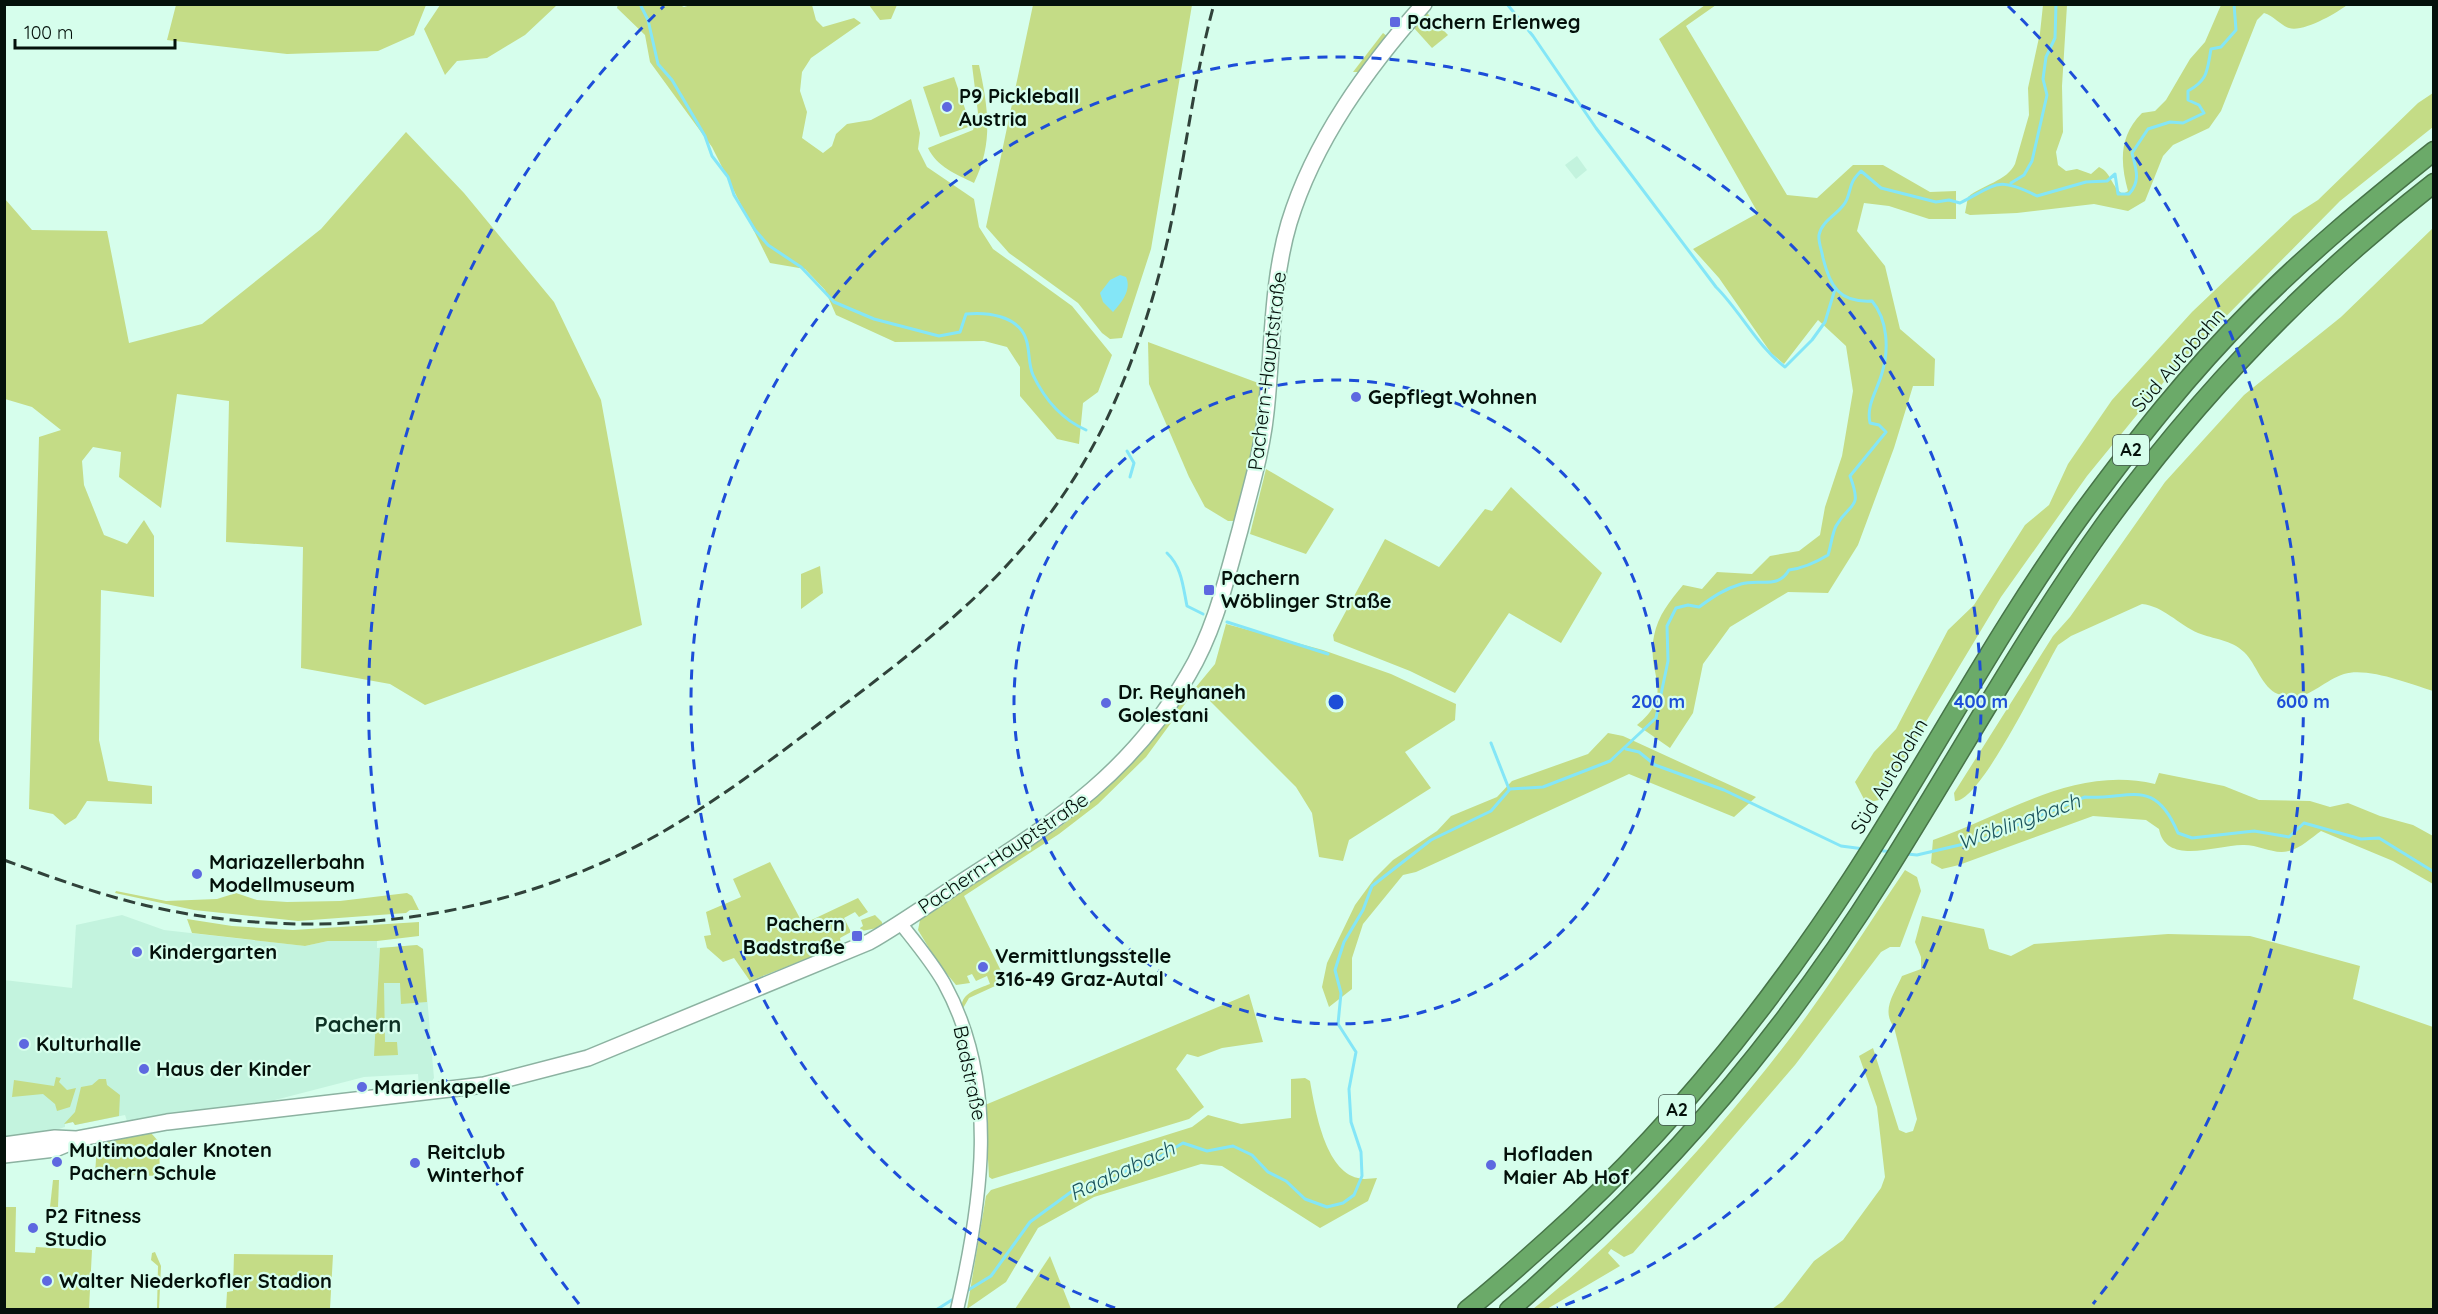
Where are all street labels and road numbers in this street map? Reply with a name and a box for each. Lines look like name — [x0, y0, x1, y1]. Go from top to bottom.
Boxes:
street label: Pachern-Hauptstraße — [1242, 270, 1291, 472]
street label: Süd Autobahn — [2125, 302, 2230, 417]
road number: A2 — [2113, 435, 2149, 465]
street label: Süd Autobahn — [1844, 713, 1933, 838]
street label: Pachern-Hauptstraße — [913, 786, 1093, 919]
street label: Badstraße — [948, 1023, 993, 1123]
road number: A2 — [1659, 1095, 1695, 1125]

